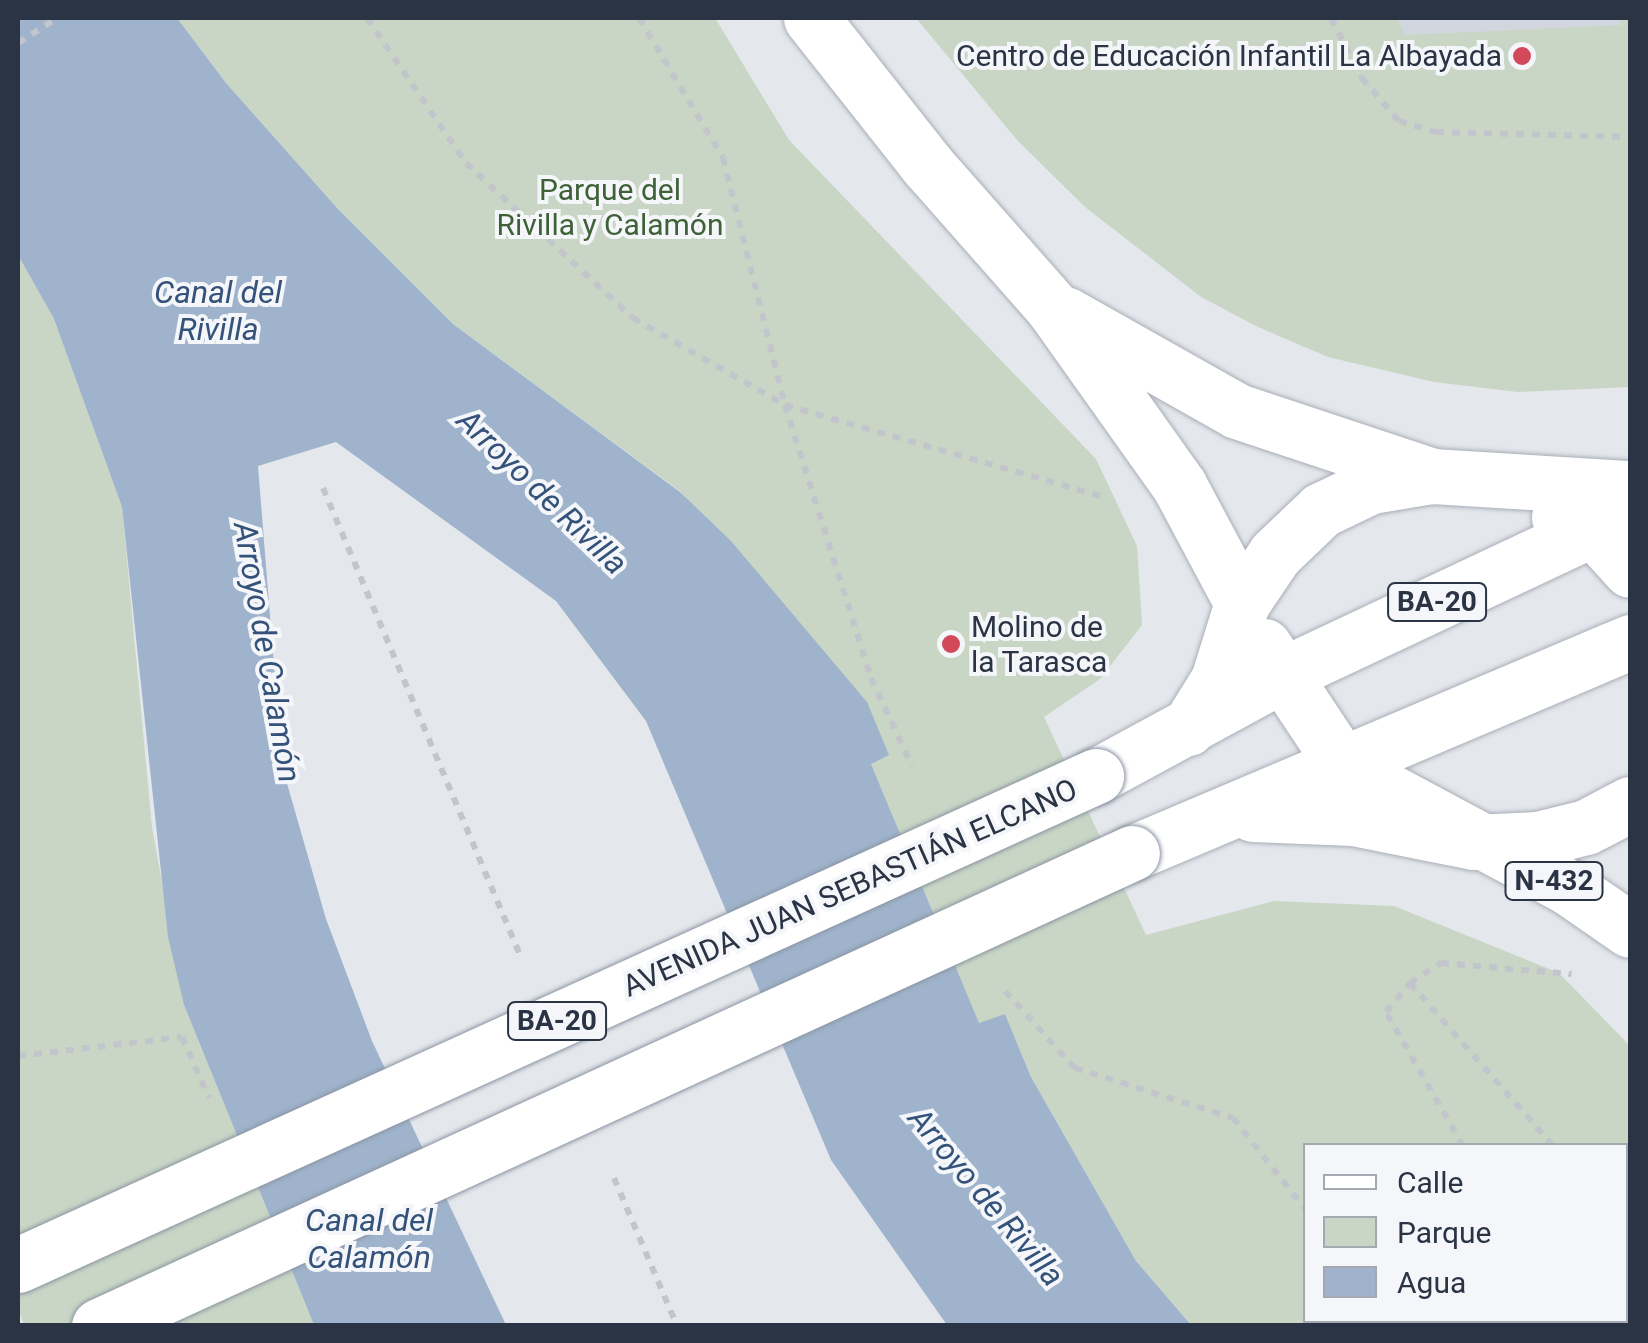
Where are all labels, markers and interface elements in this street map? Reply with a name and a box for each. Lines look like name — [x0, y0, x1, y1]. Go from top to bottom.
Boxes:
place label: Centro de Educación Infantil La Albayada — [956, 38, 1502, 74]
marker: Centro de Educación Infantil La Albayada — [1511, 45, 1533, 67]
park label: Parque del Rivilla y Calamón — [496, 172, 724, 242]
water label: Canal del Rivilla — [154, 274, 282, 349]
water label: Arroyo de Rivilla — [449, 401, 635, 583]
water label: Arroyo de Calamón — [225, 519, 309, 785]
road number: BA-20 — [1387, 579, 1487, 625]
place label: Molino de la Tarasca — [971, 609, 1108, 680]
marker: Molino de la Tarasca — [940, 633, 962, 655]
street label: AVENIDA JUAN SEBASTIÁN ELCANO — [617, 771, 1083, 1005]
road number: N-432 — [1504, 858, 1604, 904]
road number: BA-20 — [507, 998, 607, 1044]
water label: Arroyo de Rivilla — [900, 1100, 1072, 1294]
legend — [1303, 1143, 1628, 1323]
text: Calle — [1397, 1165, 1463, 1200]
water label: Canal del Calamón — [305, 1202, 433, 1277]
text: Parque — [1397, 1215, 1491, 1250]
text: Agua — [1397, 1265, 1466, 1300]

